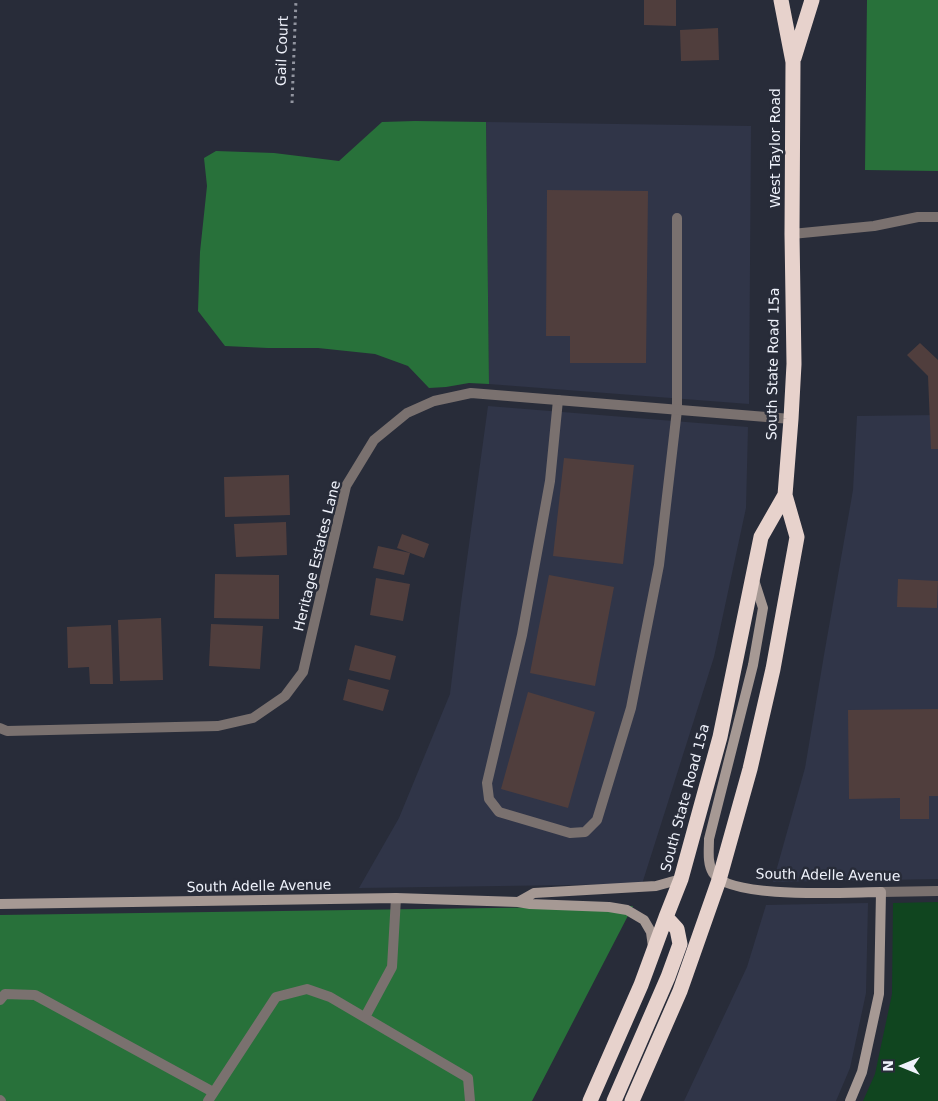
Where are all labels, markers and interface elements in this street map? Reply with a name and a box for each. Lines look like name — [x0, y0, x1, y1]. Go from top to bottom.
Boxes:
street label: Gail Court — [273, 16, 293, 86]
street label: West Taylor Road — [768, 88, 784, 208]
street label: South State Road 15a — [764, 288, 784, 440]
street label: Heritage Estates Lane — [291, 479, 345, 633]
street label: South State Road 15a — [658, 722, 714, 874]
street label: South Adelle Avenue — [755, 866, 901, 886]
street label: South Adelle Avenue — [186, 877, 332, 897]
north arrow — [878, 1041, 928, 1091]
text: N — [880, 1060, 896, 1072]

